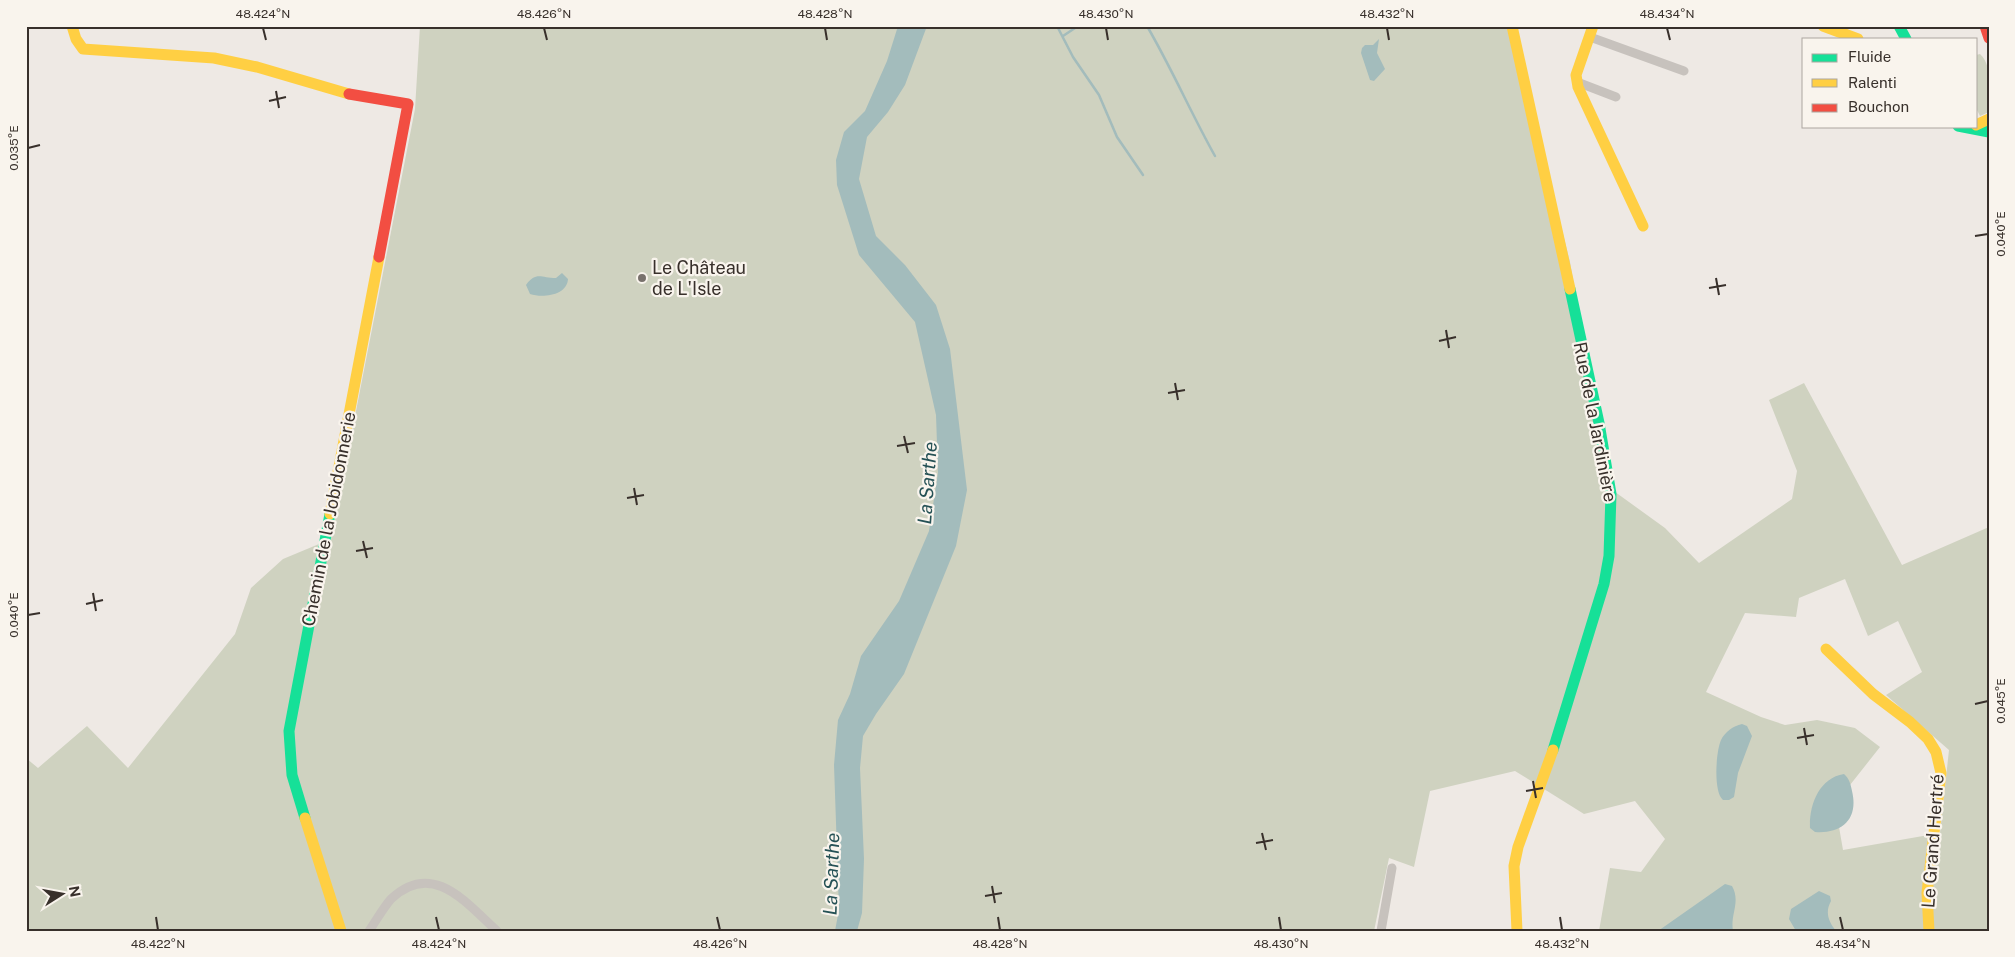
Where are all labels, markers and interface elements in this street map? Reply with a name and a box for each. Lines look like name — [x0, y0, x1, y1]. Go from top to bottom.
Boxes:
text: 48.424°N — [236, 7, 290, 21]
text: 48.426°N — [517, 7, 571, 21]
text: 48.428°N — [797, 7, 853, 21]
text: 48.430°N — [1079, 7, 1133, 21]
text: 48.432°N — [1360, 7, 1414, 21]
text: 48.434°N — [1639, 7, 1695, 21]
legend — [1802, 38, 1978, 128]
text: Fluide — [1848, 48, 1891, 65]
text: Ralenti — [1848, 74, 1897, 91]
text: Bouchon — [1848, 98, 1909, 115]
text: 0.035°E — [7, 125, 21, 171]
text: 0.040°E — [1994, 211, 2008, 257]
place label: Le Château de L'Isle — [652, 257, 746, 299]
marker: Le Château de L'Isle — [636, 272, 648, 284]
street label: Rue de la Jardinière — [1570, 340, 1621, 504]
street label: Chemin de la Jobidonnerie — [297, 410, 360, 628]
water label: La Sarthe — [913, 441, 941, 525]
text: 0.040°E — [7, 592, 21, 638]
text: 0.045°E — [1994, 678, 2008, 724]
street label: Le Grand Hertré — [1917, 773, 1948, 909]
water label: La Sarthe — [819, 832, 843, 916]
north arrow — [38, 870, 88, 920]
text: N — [66, 885, 84, 898]
text: 48.422°N — [131, 937, 185, 951]
text: 48.424°N — [412, 937, 466, 951]
text: 48.426°N — [693, 937, 747, 951]
text: 48.428°N — [972, 937, 1028, 951]
text: 48.430°N — [1254, 937, 1308, 951]
text: 48.432°N — [1535, 937, 1589, 951]
text: 48.434°N — [1815, 937, 1871, 951]

